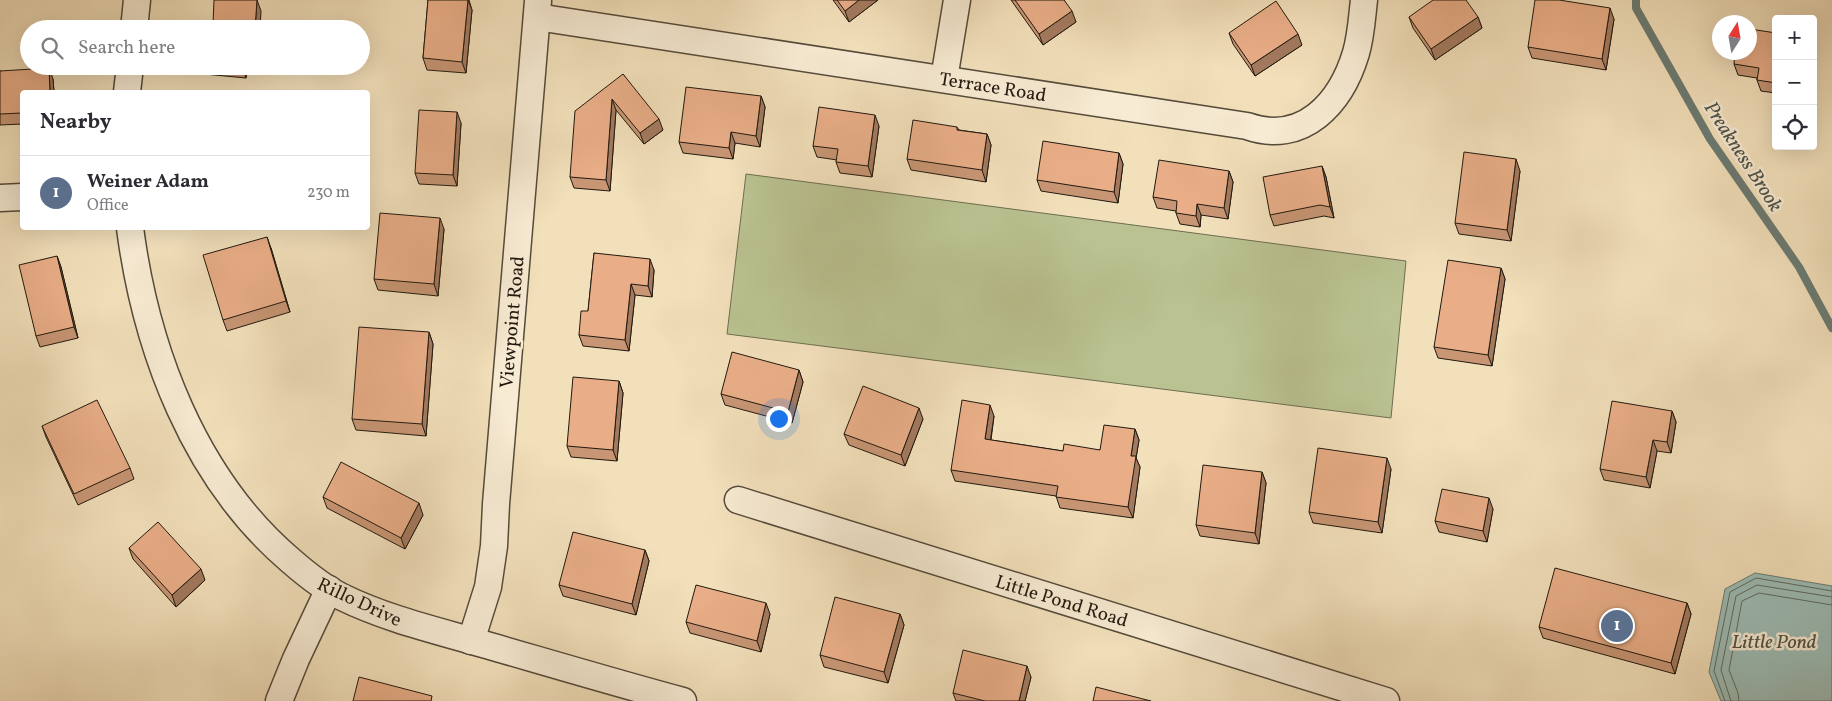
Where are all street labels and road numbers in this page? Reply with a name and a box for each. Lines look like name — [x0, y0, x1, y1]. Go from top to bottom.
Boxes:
street label: Terrace Road — [937, 67, 1048, 109]
street label: Viewpoint Road — [494, 255, 532, 389]
street label: Little Pond Road — [992, 569, 1131, 634]
street label: Rillo Drive — [313, 572, 406, 634]

